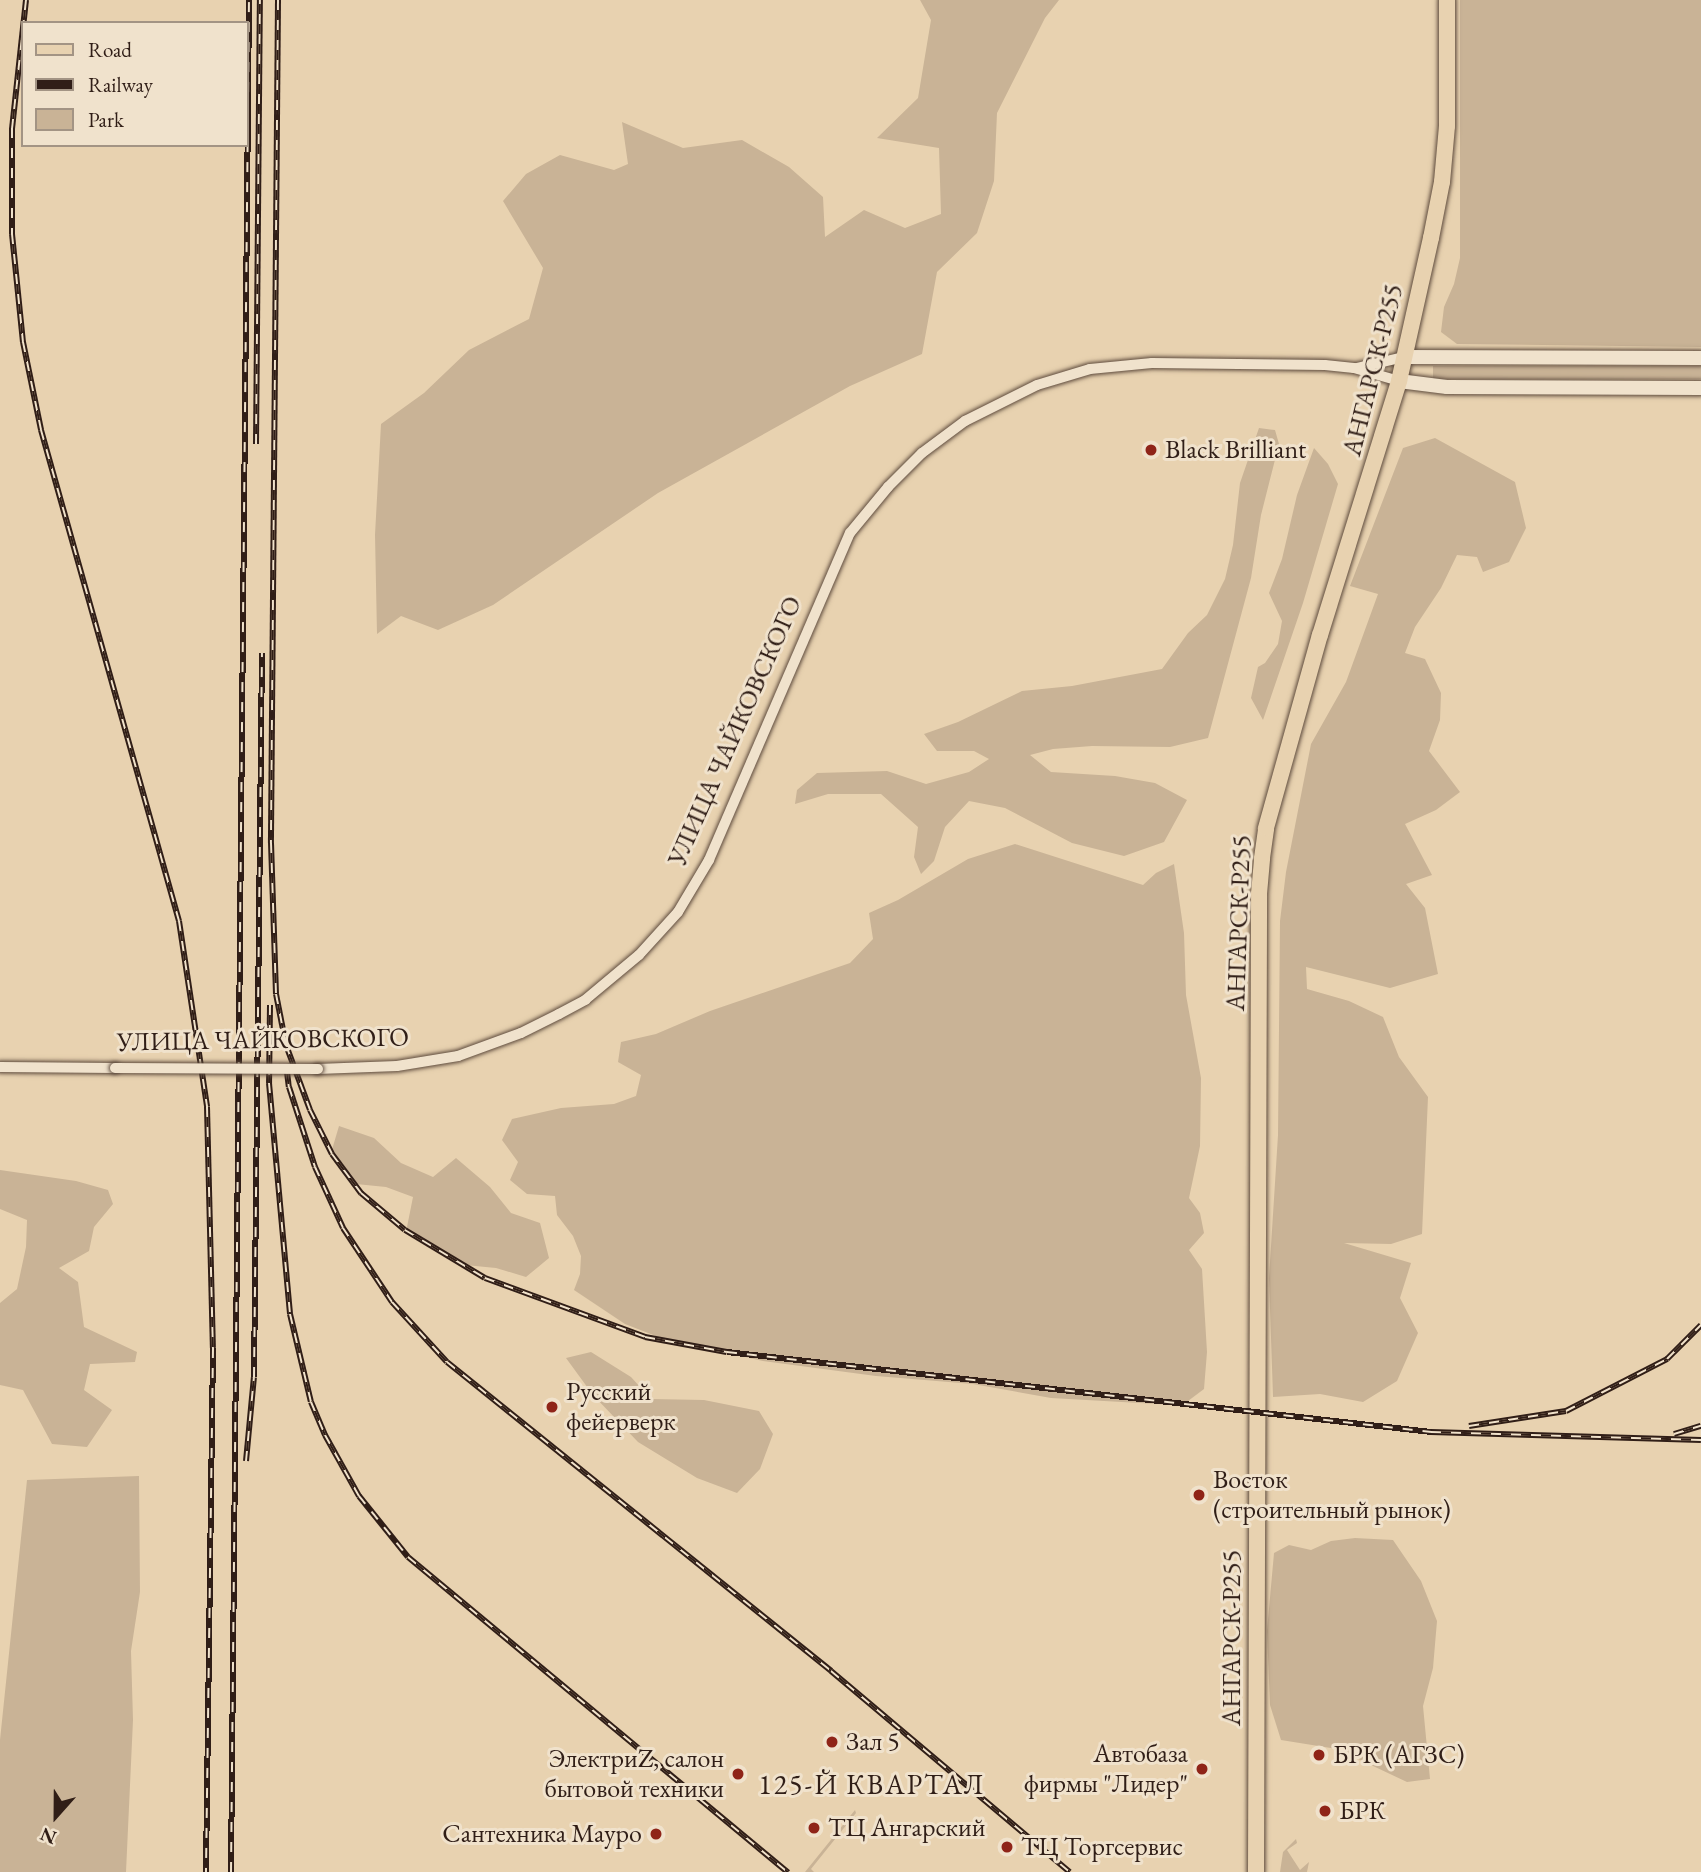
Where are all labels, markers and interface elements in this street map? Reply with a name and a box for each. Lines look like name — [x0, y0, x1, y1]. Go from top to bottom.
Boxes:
legend — [21, 21, 248, 147]
text: Road — [88, 36, 132, 63]
text: Railway — [88, 71, 153, 98]
text: Park — [88, 106, 124, 133]
street label: АНГАРСК-Р255 — [1337, 281, 1409, 459]
place label: Black Brilliant — [1165, 434, 1306, 466]
marker: Black Brilliant — [1143, 442, 1159, 458]
street label: УЛИЦА ЧАЙКОВСКОГО — [661, 591, 809, 871]
street label: АНГАРСК-Р255 — [1220, 834, 1258, 1012]
street label: УЛИЦА ЧАЙКОВСКОГО — [117, 1022, 409, 1058]
place label: Русский фейерверк — [566, 1376, 676, 1438]
marker: Русский фейерверк — [544, 1399, 560, 1415]
place label: Восток (строительный рынок) — [1213, 1464, 1451, 1526]
marker: Восток (строительный рынок) — [1191, 1487, 1207, 1503]
street label: АНГАРСК-Р255 — [1216, 1550, 1248, 1726]
place label: Зал 5 — [846, 1726, 900, 1758]
marker: Зал 5 — [824, 1734, 840, 1750]
place label: Автобаза фирмы "Лидер" — [1024, 1738, 1188, 1800]
place label: БРК (АГЗС) — [1333, 1739, 1465, 1771]
place label: ЭлектриZ, салон бытовой техники — [544, 1743, 724, 1804]
marker: БРК (АГЗС) — [1311, 1747, 1327, 1763]
marker: Автобаза фирмы "Лидер" — [1194, 1761, 1210, 1777]
marker: ЭлектриZ, салон бытовой техники — [730, 1766, 746, 1782]
district label: 125-Й КВАРТАЛ — [760, 1767, 984, 1801]
north arrow — [21, 1781, 91, 1851]
place label: БРК — [1339, 1795, 1386, 1827]
marker: БРК — [1317, 1803, 1333, 1819]
place label: ТЦ Ангарский — [828, 1812, 986, 1844]
place label: Сантехника Мауро — [442, 1818, 642, 1850]
marker: ТЦ Ангарский — [806, 1820, 822, 1836]
text: N — [37, 1822, 60, 1850]
marker: Сантехника Мауро — [648, 1826, 664, 1842]
place label: ТЦ Торгсервис — [1021, 1831, 1183, 1863]
marker: ТЦ Торгсервис — [999, 1839, 1015, 1855]

